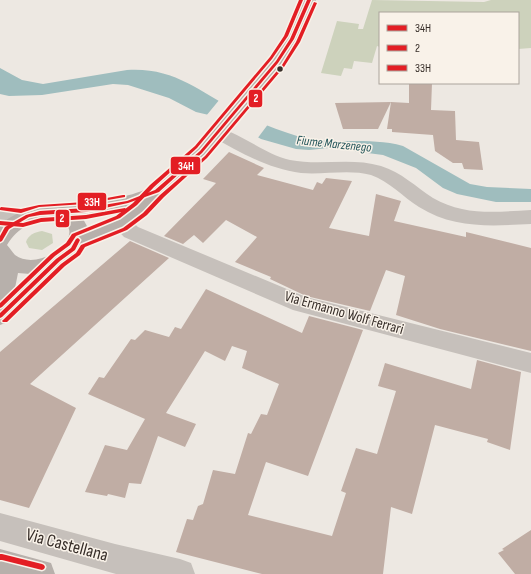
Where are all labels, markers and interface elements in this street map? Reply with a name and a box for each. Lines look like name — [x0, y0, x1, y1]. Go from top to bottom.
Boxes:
legend — [379, 12, 519, 84]
text: 34H — [415, 21, 431, 36]
text: 2 — [415, 41, 420, 56]
text: 33H — [415, 61, 431, 76]
unlabelled marker — [275, 64, 285, 74]
line badge: 2 — [248, 89, 263, 108]
text: 2 — [254, 92, 259, 105]
water label: Fiume Marzenego — [296, 132, 373, 156]
line badge: 34H — [170, 156, 201, 175]
text: 34H — [178, 160, 194, 173]
line badge: 33H — [77, 192, 107, 211]
text: 33H — [84, 196, 100, 209]
line badge: 2 — [55, 209, 70, 228]
text: 2 — [60, 212, 65, 225]
street label: Via Ermanno Wolf Ferrari — [282, 287, 406, 339]
street label: Via Castellana — [24, 524, 110, 566]

